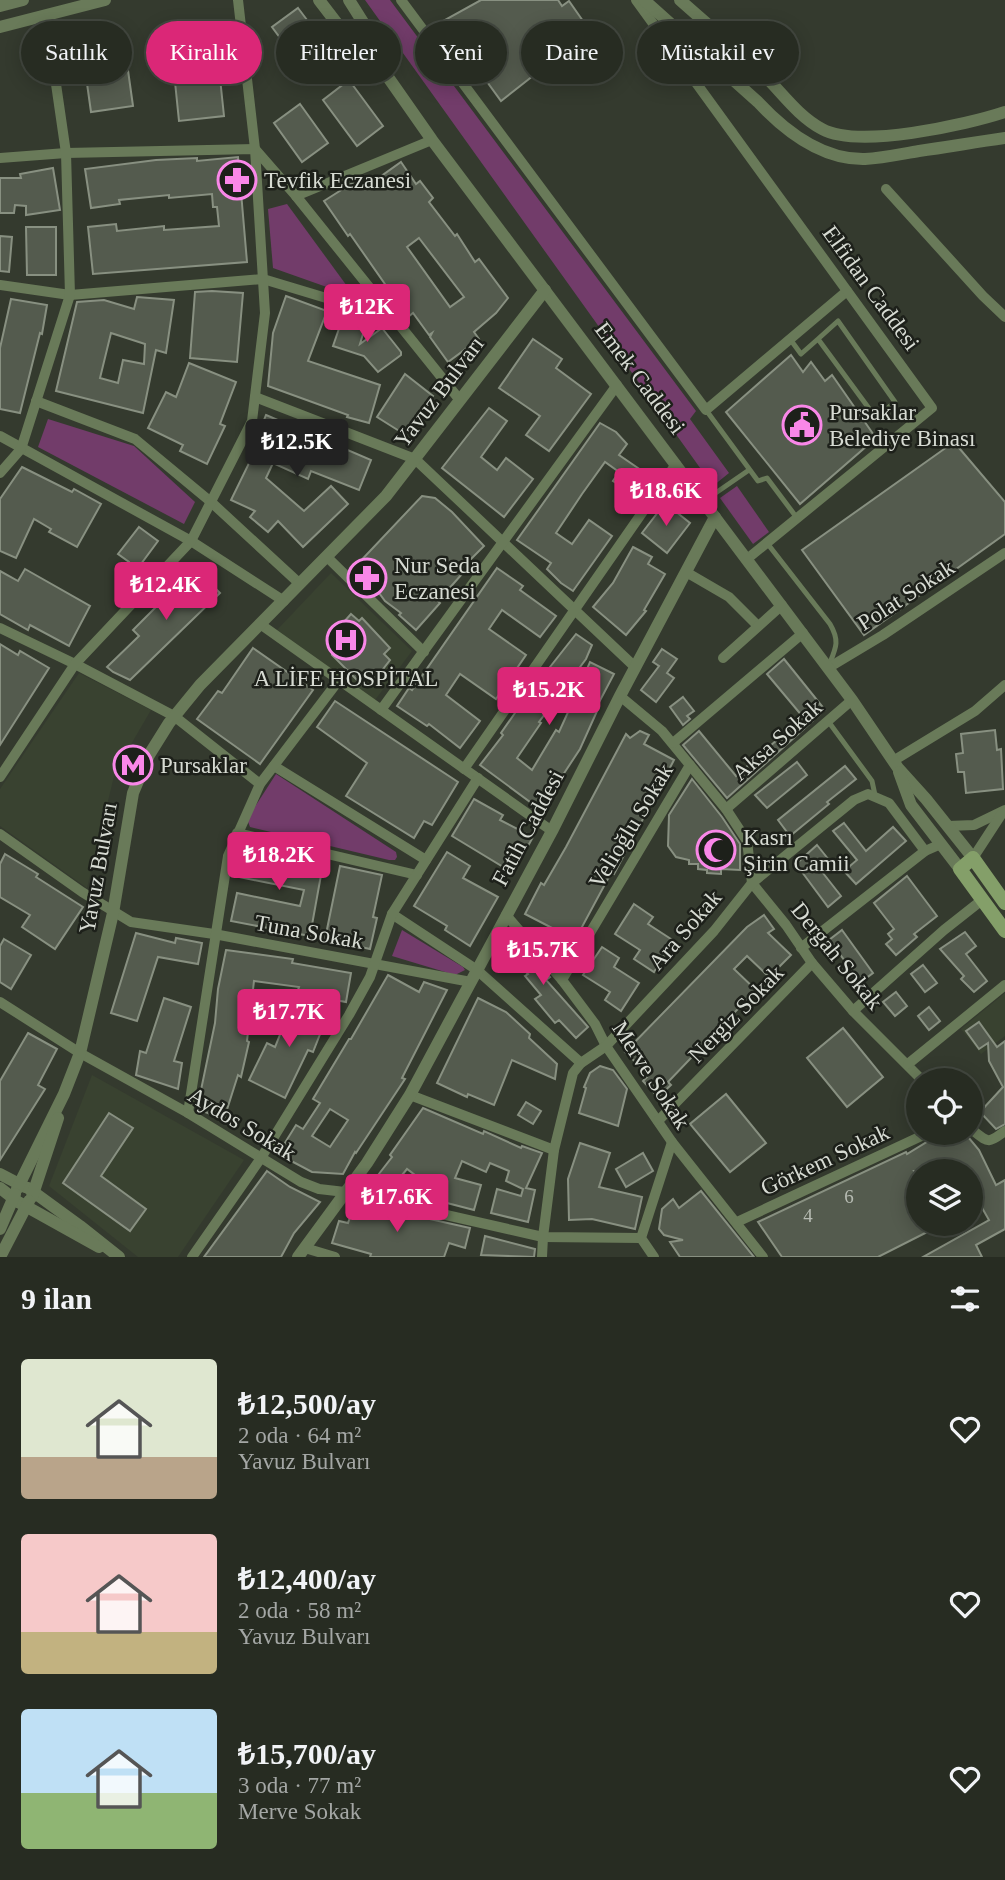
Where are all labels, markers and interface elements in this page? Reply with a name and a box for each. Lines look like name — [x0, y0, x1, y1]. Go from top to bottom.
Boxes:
chip: Satılık — [21, 21, 132, 84]
chip: Kiralık — [146, 21, 262, 84]
chip: Filtreler — [276, 21, 401, 84]
chip: Yeni — [415, 21, 507, 84]
chip: Daire — [521, 21, 623, 84]
chip: Müstakil ev — [637, 21, 799, 84]
pharmacy icon: Tevfik Eczanesi — [216, 159, 258, 201]
place label: Tevfik Eczanesi — [264, 168, 411, 193]
street label: Elfidan Caddesi — [818, 221, 924, 355]
pin: ₺12K — [326, 284, 408, 344]
text: ₺12K — [340, 294, 394, 319]
street label: Emek Caddesi — [590, 317, 690, 439]
street label: Yavuz Bulvarı — [389, 332, 489, 452]
place label: Pursaklar Belediye Binası — [829, 400, 975, 451]
public building icon: Pursaklar Belediye Binası — [781, 404, 823, 446]
pin: ₺12.5K — [240, 420, 354, 479]
text: ₺12.5K — [261, 429, 333, 454]
pin: ₺18.6K — [609, 468, 723, 528]
text: ₺18.6K — [630, 478, 702, 503]
place label: Nur Seda Eczanesi — [394, 553, 480, 604]
street label: Polat Sokak — [853, 554, 960, 636]
pharmacy icon: Nur Seda Eczanesi — [346, 557, 388, 599]
pin: ₺12.4K — [109, 562, 223, 622]
text: ₺12.4K — [130, 572, 202, 597]
hospital icon: A LİFE HOSPİTAL — [325, 619, 367, 661]
place label: A LİFE HOSPİTAL — [254, 666, 438, 691]
pin: ₺15.2K — [492, 668, 606, 727]
text: ₺15.2K — [513, 677, 585, 702]
street label: Aksa Sokak — [727, 694, 827, 786]
metro station icon: Pursaklar — [112, 744, 154, 786]
place label: Pursaklar — [160, 753, 247, 778]
street label: Velioğlu Sokak — [584, 759, 678, 893]
street label: Fatih Caddesi — [487, 766, 569, 890]
street label: Yavuz Bulvarı — [74, 801, 122, 935]
place label: Kasrı Şirin Camii — [743, 825, 850, 876]
mosque icon: Kasrı Şirin Camii — [695, 829, 737, 871]
pin: ₺18.2K — [222, 832, 336, 892]
text: ₺18.2K — [243, 842, 315, 867]
street label: Ara Sokak — [644, 885, 727, 975]
street label: Dergah Sokak — [786, 897, 888, 1015]
street label: Tuna Sokak — [253, 910, 366, 954]
pin: ₺15.7K — [486, 928, 600, 987]
text: ₺15.7K — [507, 937, 579, 962]
street label: Nergiz Sokak — [683, 960, 789, 1068]
pin: ₺17.7K — [232, 990, 346, 1049]
text: ₺17.7K — [253, 999, 325, 1024]
street label: Merve Sokak — [607, 1016, 695, 1134]
map controls — [906, 1068, 983, 1236]
button: locate — [906, 1068, 983, 1145]
street label: Aydos Sokak — [184, 1082, 301, 1166]
street label: Görkem Sokak — [757, 1119, 894, 1201]
button: layers — [906, 1159, 983, 1236]
pin: ₺17.6K — [340, 1174, 454, 1234]
text: ₺17.6K — [361, 1184, 433, 1209]
house number: 6 — [844, 1186, 854, 1207]
house number: 4 — [803, 1205, 813, 1226]
icon: filters — [946, 1280, 984, 1318]
text: 9 ilan — [21, 1282, 92, 1315]
icon: home — [77, 1387, 161, 1471]
text: ₺12,500/ay — [238, 1387, 376, 1420]
icon: heart — [946, 1410, 984, 1448]
text: 2 oda · 64 m² — [238, 1423, 361, 1448]
text: Yavuz Bulvarı — [238, 1449, 370, 1474]
icon: home — [77, 1562, 161, 1646]
text: ₺12,400/ay — [238, 1562, 376, 1595]
icon: heart — [946, 1585, 984, 1623]
text: 2 oda · 58 m² — [238, 1598, 361, 1623]
text: Yavuz Bulvarı — [238, 1624, 370, 1649]
icon: home — [77, 1737, 161, 1821]
text: ₺15,700/ay — [238, 1737, 376, 1770]
icon: heart — [946, 1760, 984, 1798]
text: 3 oda · 77 m² — [238, 1773, 361, 1798]
text: Merve Sokak — [238, 1799, 361, 1824]

